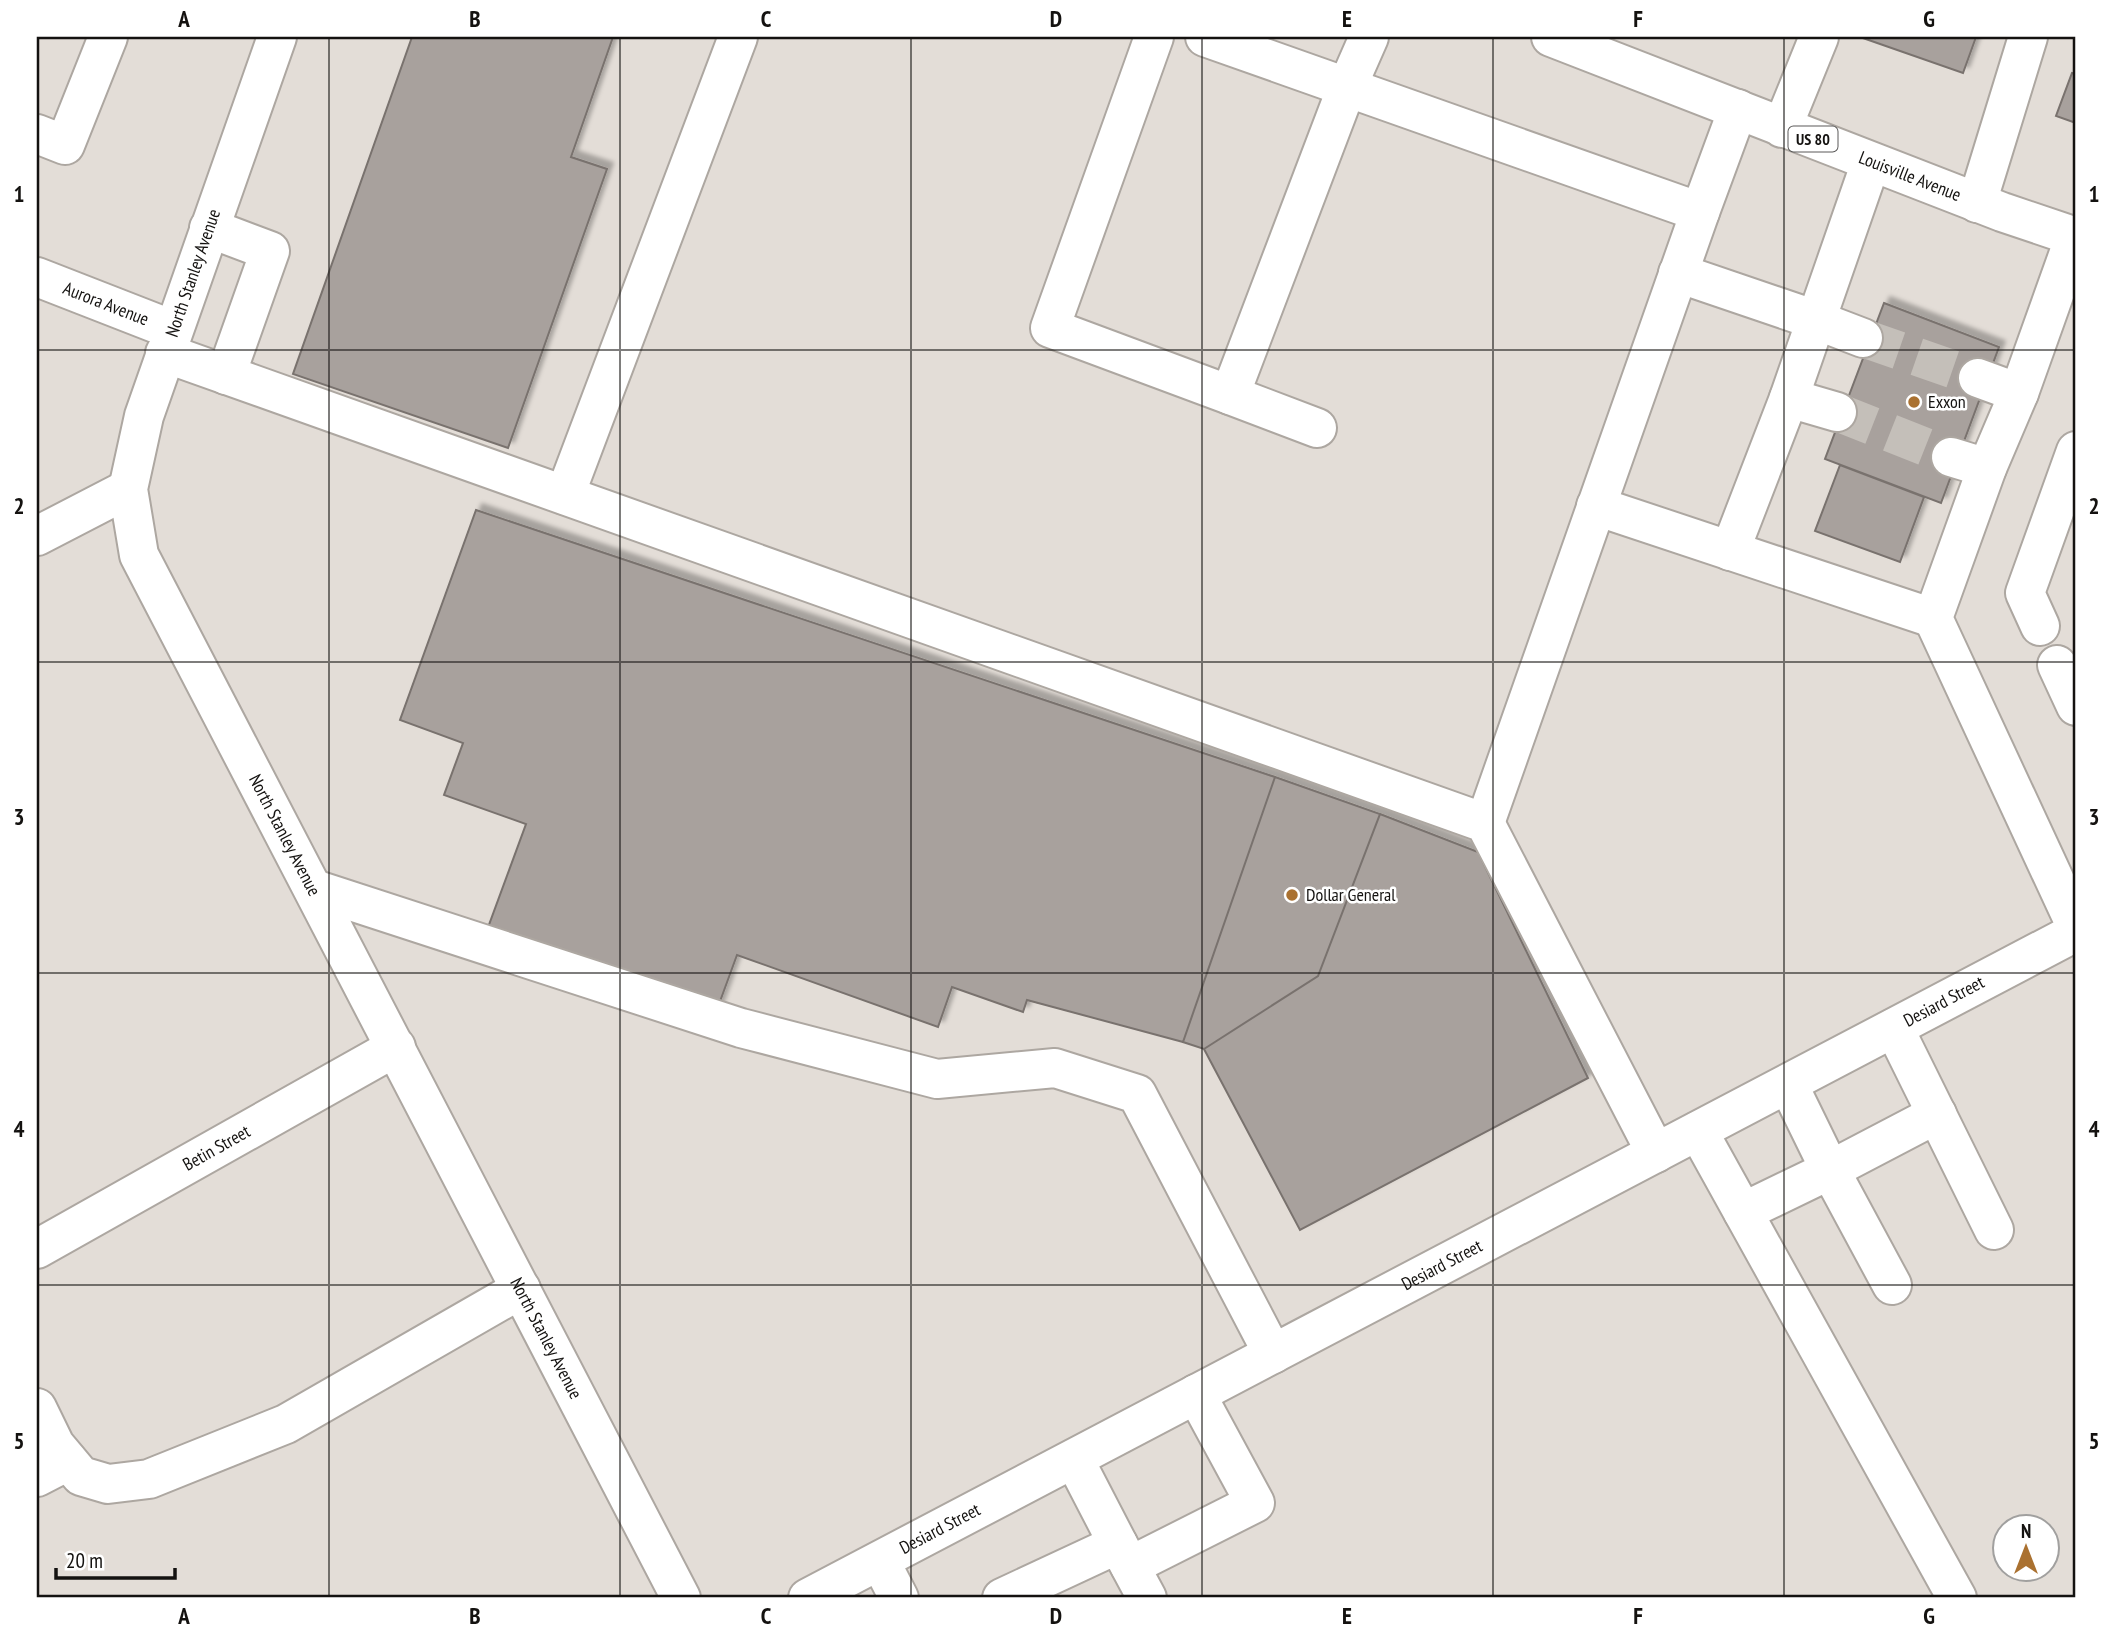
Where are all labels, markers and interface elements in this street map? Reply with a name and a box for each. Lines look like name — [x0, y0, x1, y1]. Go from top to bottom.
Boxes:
text: A — [177, 4, 190, 33]
text: B — [469, 4, 481, 33]
text: C — [761, 4, 772, 33]
text: D — [1050, 4, 1062, 33]
text: E — [1342, 4, 1352, 33]
text: F — [1633, 4, 1643, 33]
text: G — [1923, 4, 1935, 33]
road number: US 80 — [1788, 127, 1838, 152]
street label: Louisville Avenue — [1856, 146, 1965, 206]
text: 1 — [14, 179, 25, 208]
text: 1 — [2089, 179, 2100, 208]
street label: North Stanley Avenue — [160, 206, 225, 340]
street label: Aurora Avenue — [60, 276, 152, 330]
place label: Exxon — [1928, 390, 1966, 413]
marker: Exxon — [1906, 394, 1922, 410]
text: 2 — [14, 491, 25, 520]
text: 2 — [2089, 491, 2100, 520]
street label: North Stanley Avenue — [244, 770, 326, 900]
text: 3 — [14, 802, 25, 831]
text: 3 — [2089, 802, 2100, 831]
place label: Dollar General — [1306, 883, 1396, 906]
marker: Dollar General — [1284, 887, 1300, 903]
street label: Desiard Street — [1899, 970, 1988, 1032]
text: 4 — [14, 1114, 25, 1143]
text: 4 — [2089, 1114, 2100, 1143]
street label: Betin Street — [178, 1119, 254, 1176]
street label: Desiard Street — [1397, 1234, 1486, 1295]
street label: North Stanley Avenue — [505, 1273, 588, 1403]
text: 5 — [14, 1426, 25, 1455]
text: 5 — [2089, 1426, 2100, 1455]
street label: Desiard Street — [895, 1498, 984, 1559]
north arrow — [1990, 1512, 2060, 1582]
text: N — [2021, 1519, 2031, 1543]
scale bar — [56, 1537, 175, 1581]
text: 20 m — [66, 1547, 103, 1574]
text: A — [177, 1601, 190, 1630]
text: B — [469, 1601, 481, 1630]
text: C — [761, 1601, 772, 1630]
text: D — [1050, 1601, 1062, 1630]
text: E — [1342, 1601, 1352, 1630]
text: F — [1633, 1601, 1643, 1630]
text: G — [1923, 1601, 1935, 1630]

